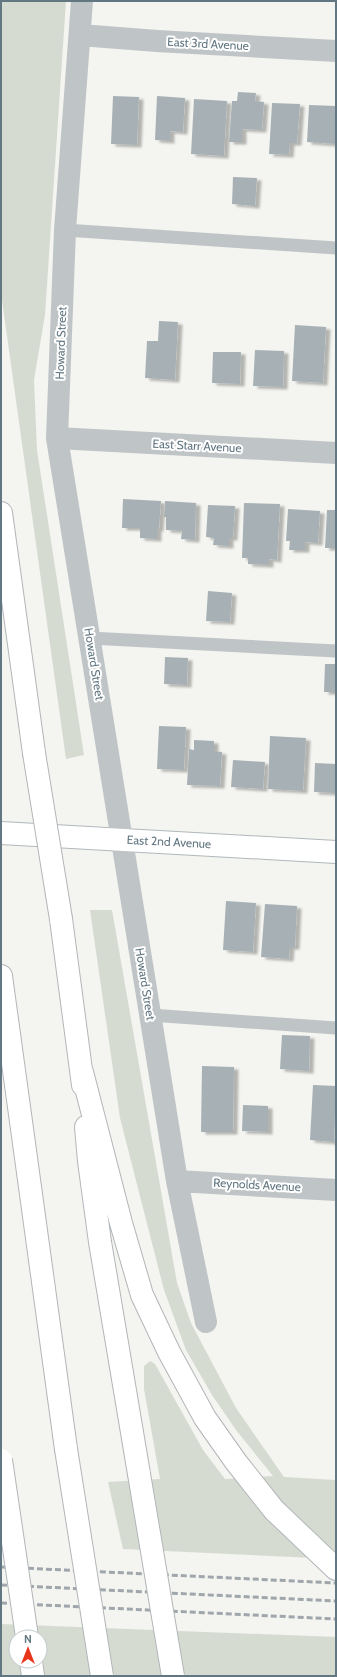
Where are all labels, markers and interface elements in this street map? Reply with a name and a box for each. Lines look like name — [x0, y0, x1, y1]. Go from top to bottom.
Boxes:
street label: East 3rd Avenue — [167, 34, 249, 53]
street label: Howard Street — [52, 306, 69, 380]
street label: East Starr Avenue — [152, 436, 242, 455]
street label: Howard Street — [81, 627, 108, 701]
street label: East 2nd Avenue — [126, 832, 212, 851]
street label: Howard Street — [132, 947, 159, 1021]
street label: Reynolds Avenue — [213, 1175, 301, 1194]
north arrow — [8, 1629, 48, 1669]
text: N — [24, 1632, 32, 1646]

